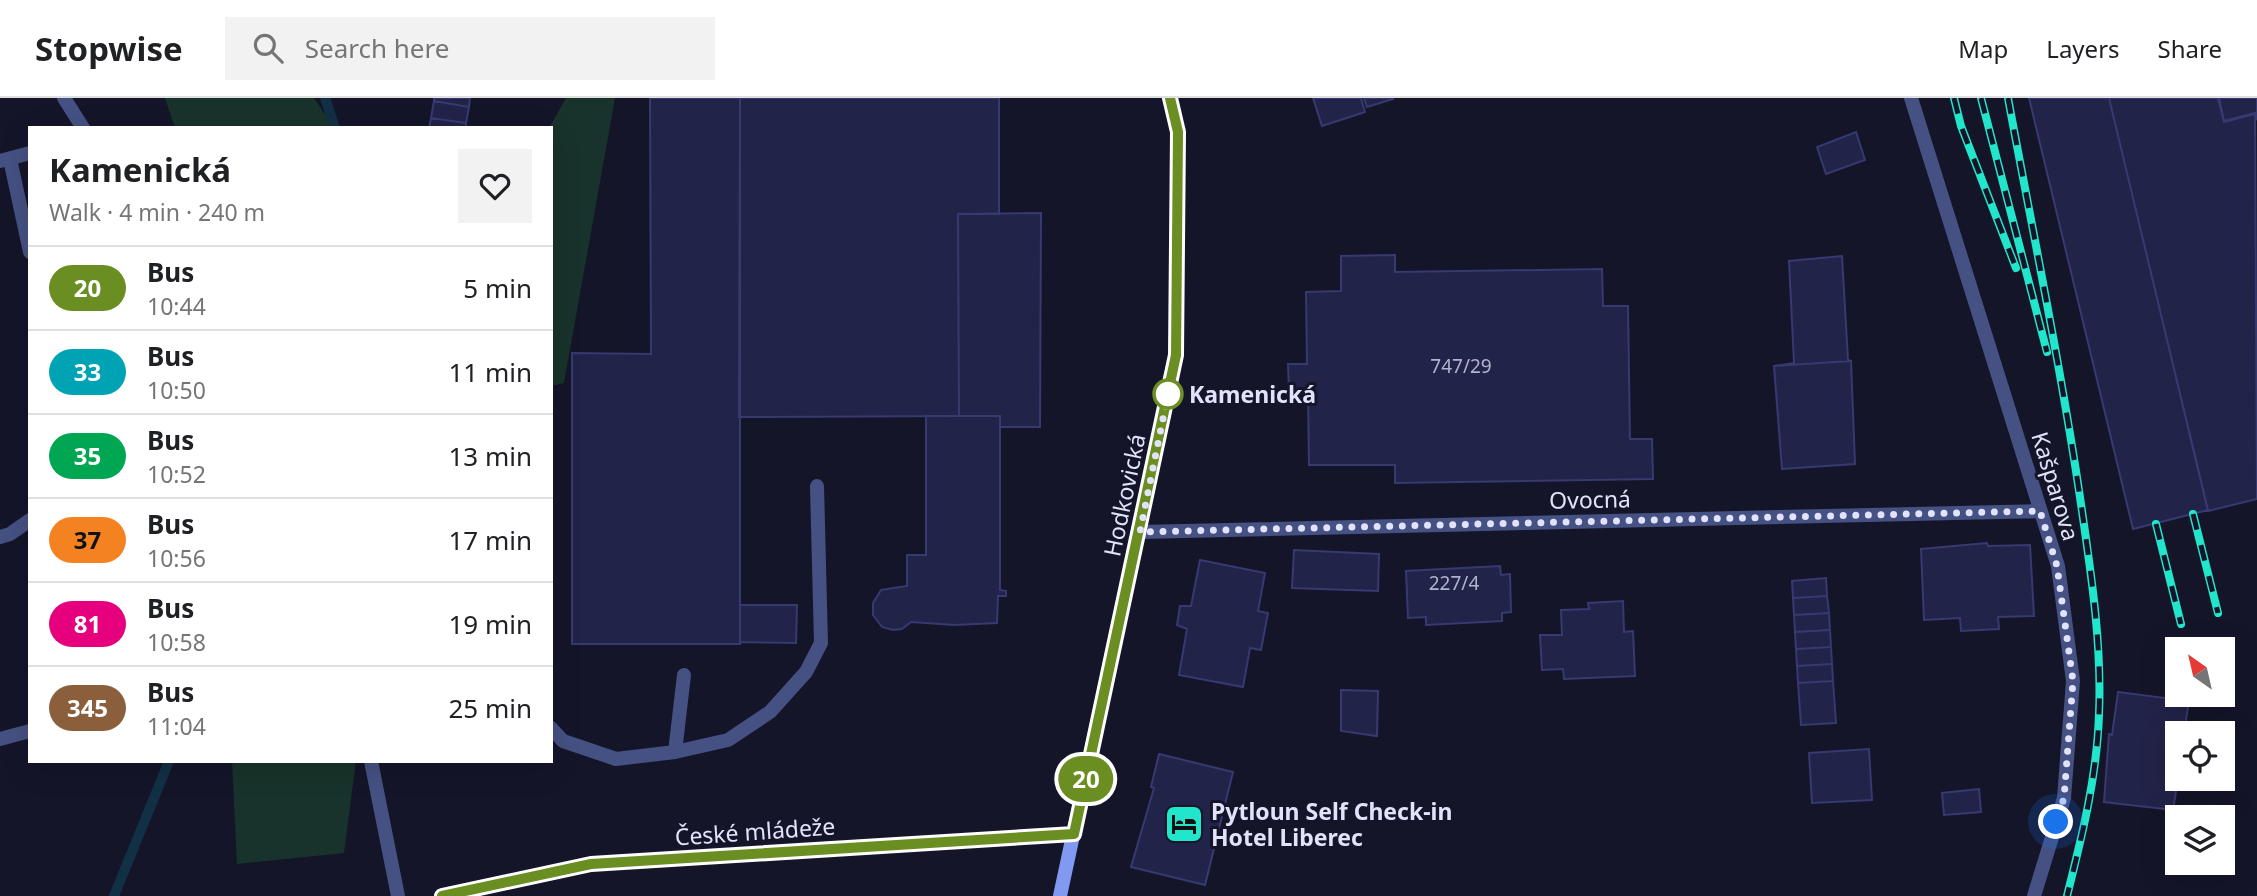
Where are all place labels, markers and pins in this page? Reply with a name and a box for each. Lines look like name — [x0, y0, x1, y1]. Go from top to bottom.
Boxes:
place label: Kamenická — [1189, 378, 1316, 410]
marker: Kamenická — [1153, 379, 1183, 409]
place label: Pytloun Self Check-in Hotel Liberec — [1211, 795, 1452, 853]
hotel icon: Pytloun Self Check-in Hotel Liberec — [1163, 803, 1205, 845]

